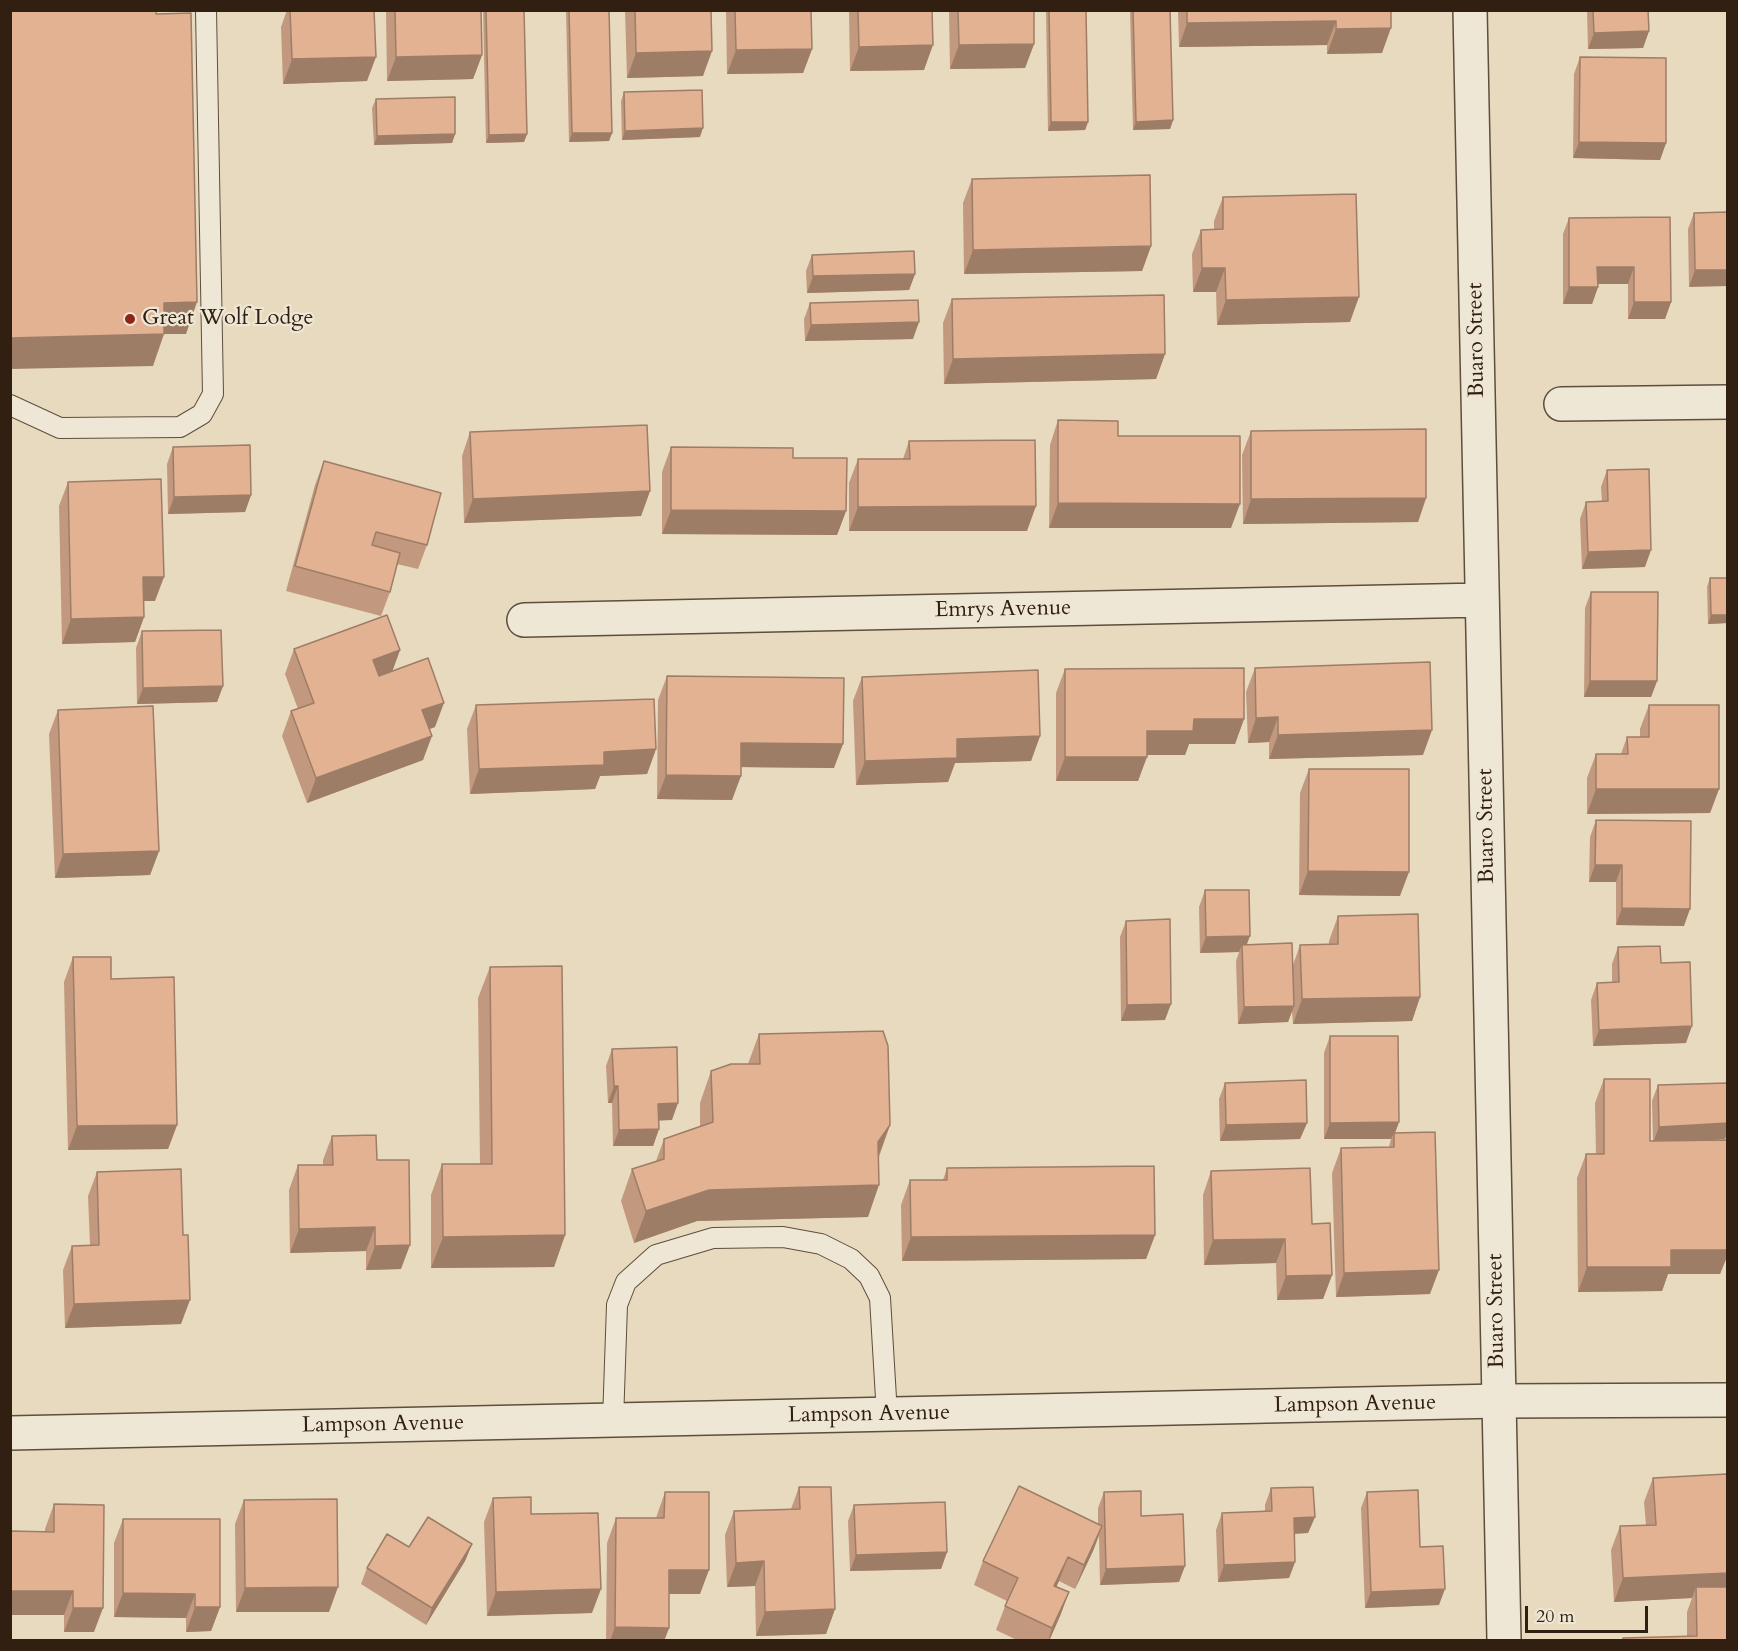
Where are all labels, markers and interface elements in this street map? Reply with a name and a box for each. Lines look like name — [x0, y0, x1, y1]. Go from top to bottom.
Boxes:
street label: Buaro Street — [1463, 282, 1491, 398]
place label: Great Wolf Lodge — [142, 306, 313, 332]
marker: Great Wolf Lodge — [123, 312, 137, 326]
street label: Emrys Avenue — [935, 596, 1071, 624]
street label: Buaro Street — [1473, 768, 1501, 884]
street label: Buaro Street — [1483, 1253, 1511, 1369]
street label: Lampson Avenue — [1274, 1390, 1436, 1420]
street label: Lampson Avenue — [788, 1400, 950, 1430]
street label: Lampson Avenue — [302, 1410, 464, 1440]
scale bar — [1528, 1594, 1651, 1632]
text: 20 m — [1536, 1604, 1575, 1629]

